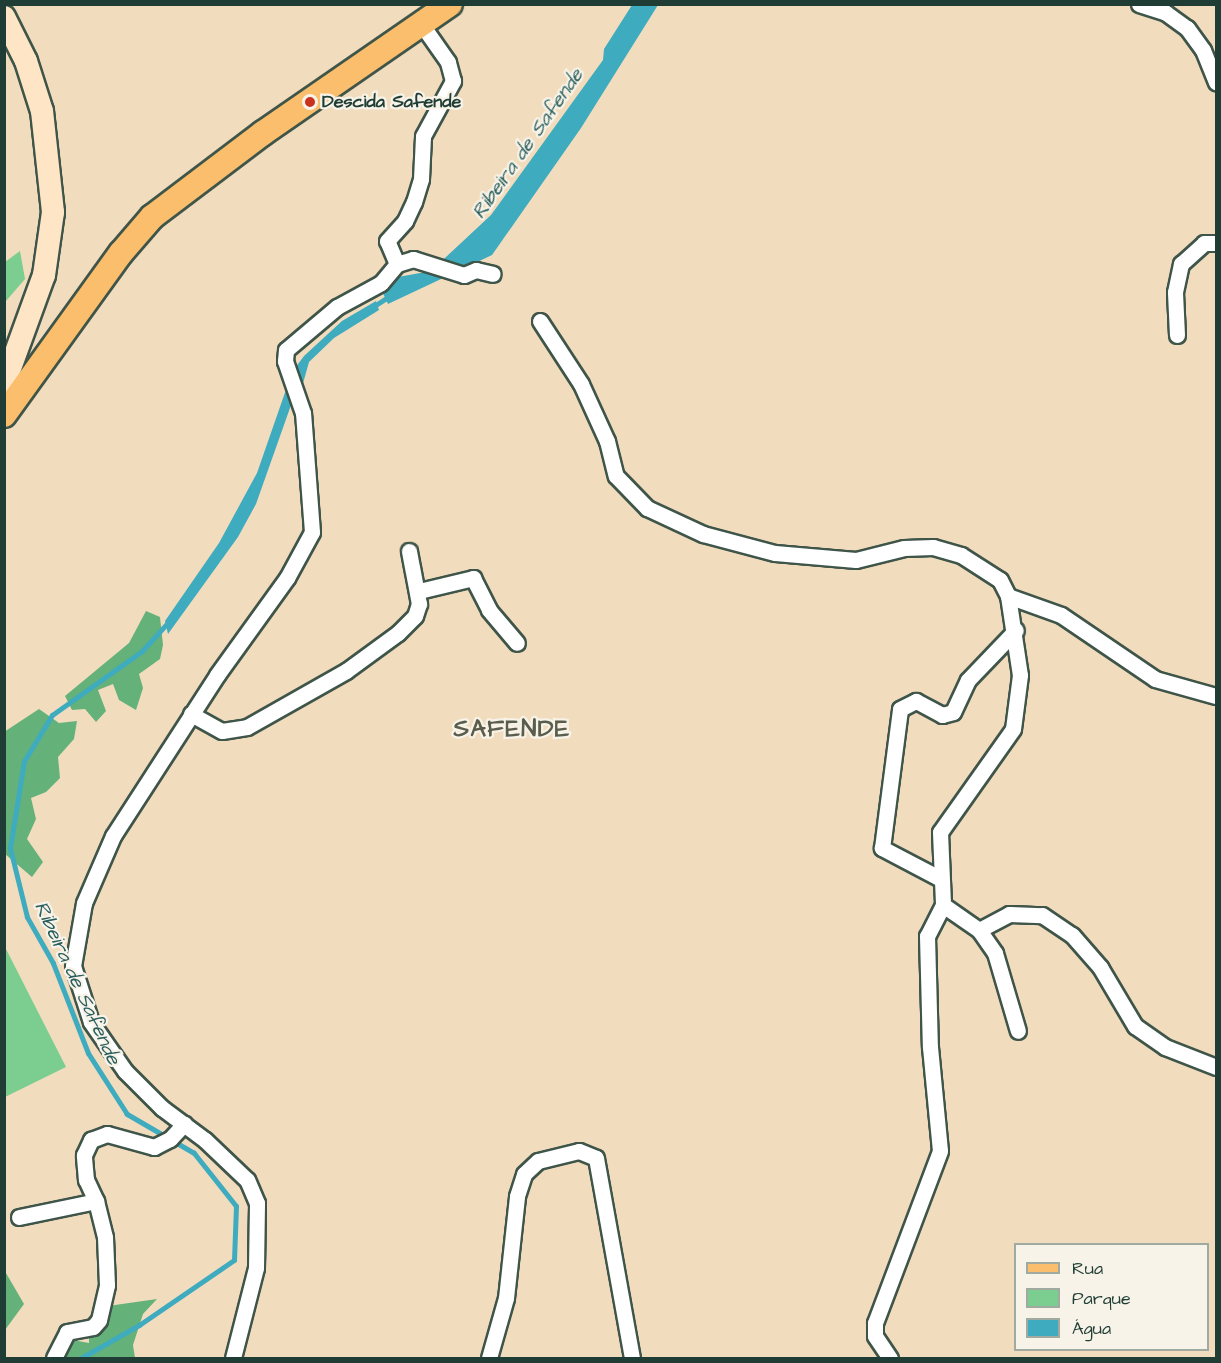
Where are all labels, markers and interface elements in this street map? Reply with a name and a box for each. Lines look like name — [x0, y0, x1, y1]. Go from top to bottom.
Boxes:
water label: Ribeira de Safende — [467, 64, 589, 224]
place label: Descida Safende — [322, 91, 461, 113]
marker: Descida Safende — [303, 95, 317, 109]
district label: SAFENDE — [454, 716, 570, 744]
water label: Ribeira de Safende — [29, 898, 125, 1068]
legend — [1014, 1243, 1209, 1351]
text: Rua — [1072, 1256, 1103, 1281]
text: Parque — [1072, 1286, 1131, 1311]
text: Água — [1072, 1316, 1111, 1341]

